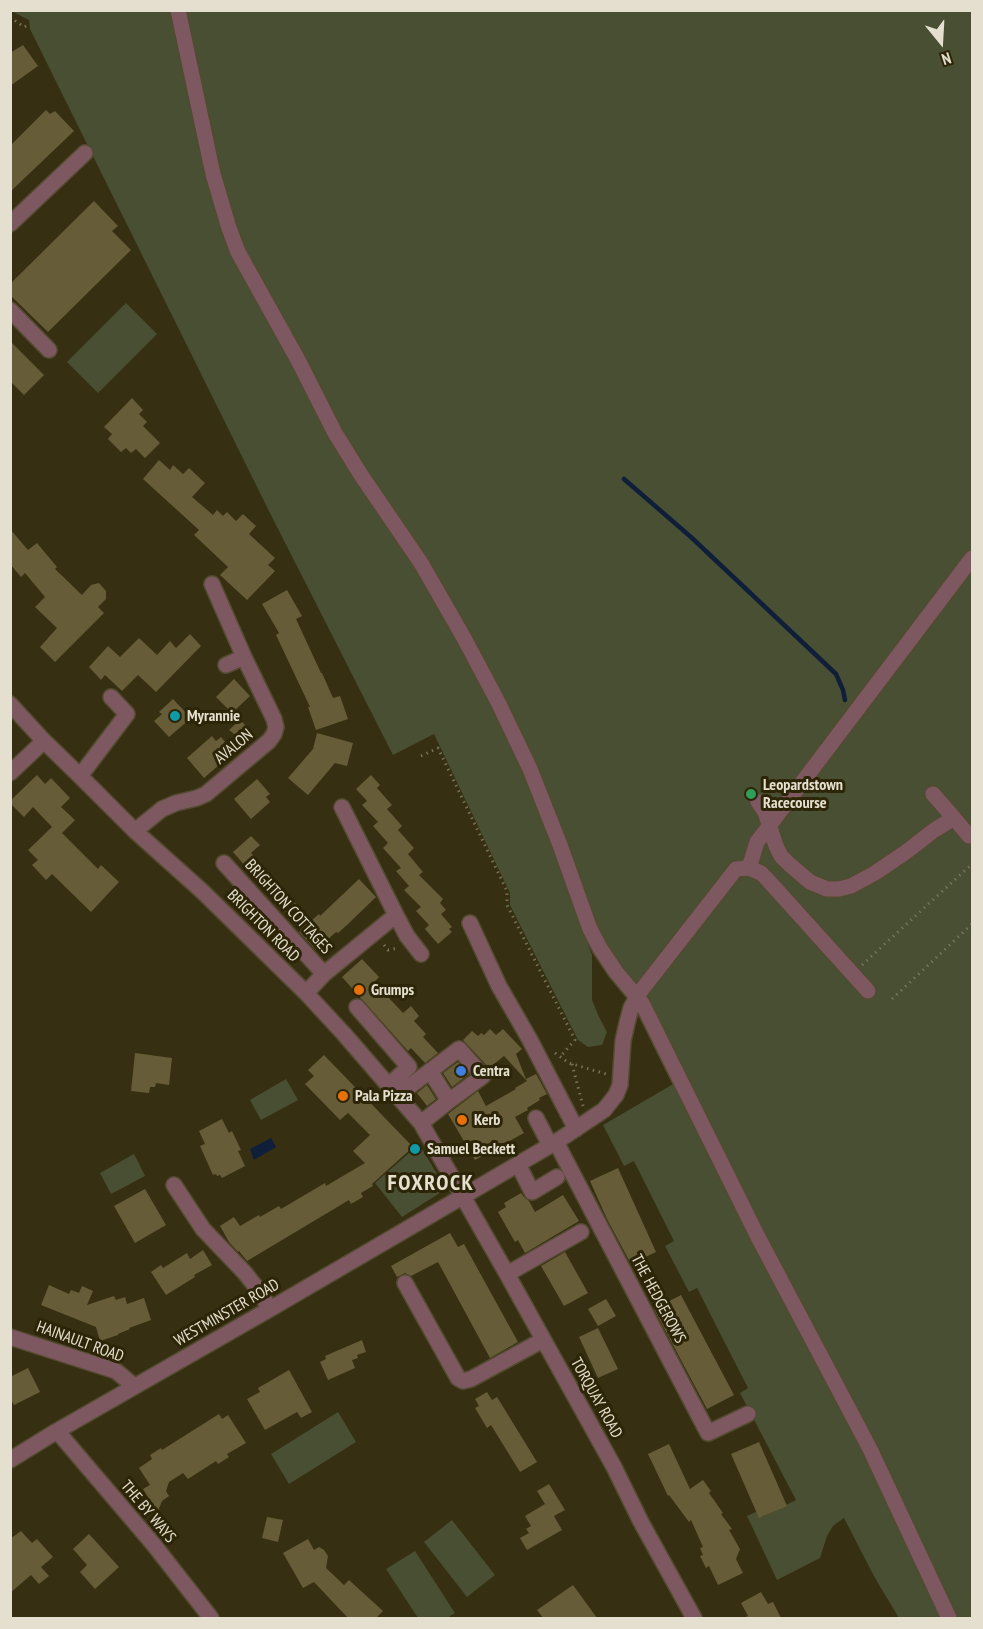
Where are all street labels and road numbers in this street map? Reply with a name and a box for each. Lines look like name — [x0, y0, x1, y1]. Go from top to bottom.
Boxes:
street label: AVALON — [211, 725, 257, 769]
street label: BRIGHTON COTTAGES — [241, 856, 335, 958]
street label: BRIGHTON ROAD — [223, 886, 303, 966]
street label: THE HEDGEROWS — [627, 1251, 689, 1347]
street label: WESTMINSTER ROAD — [171, 1275, 283, 1351]
street label: HAINAULT ROAD — [34, 1317, 126, 1367]
street label: TORQUAY ROAD — [566, 1355, 626, 1441]
street label: THE BY WAYS — [116, 1477, 180, 1547]

